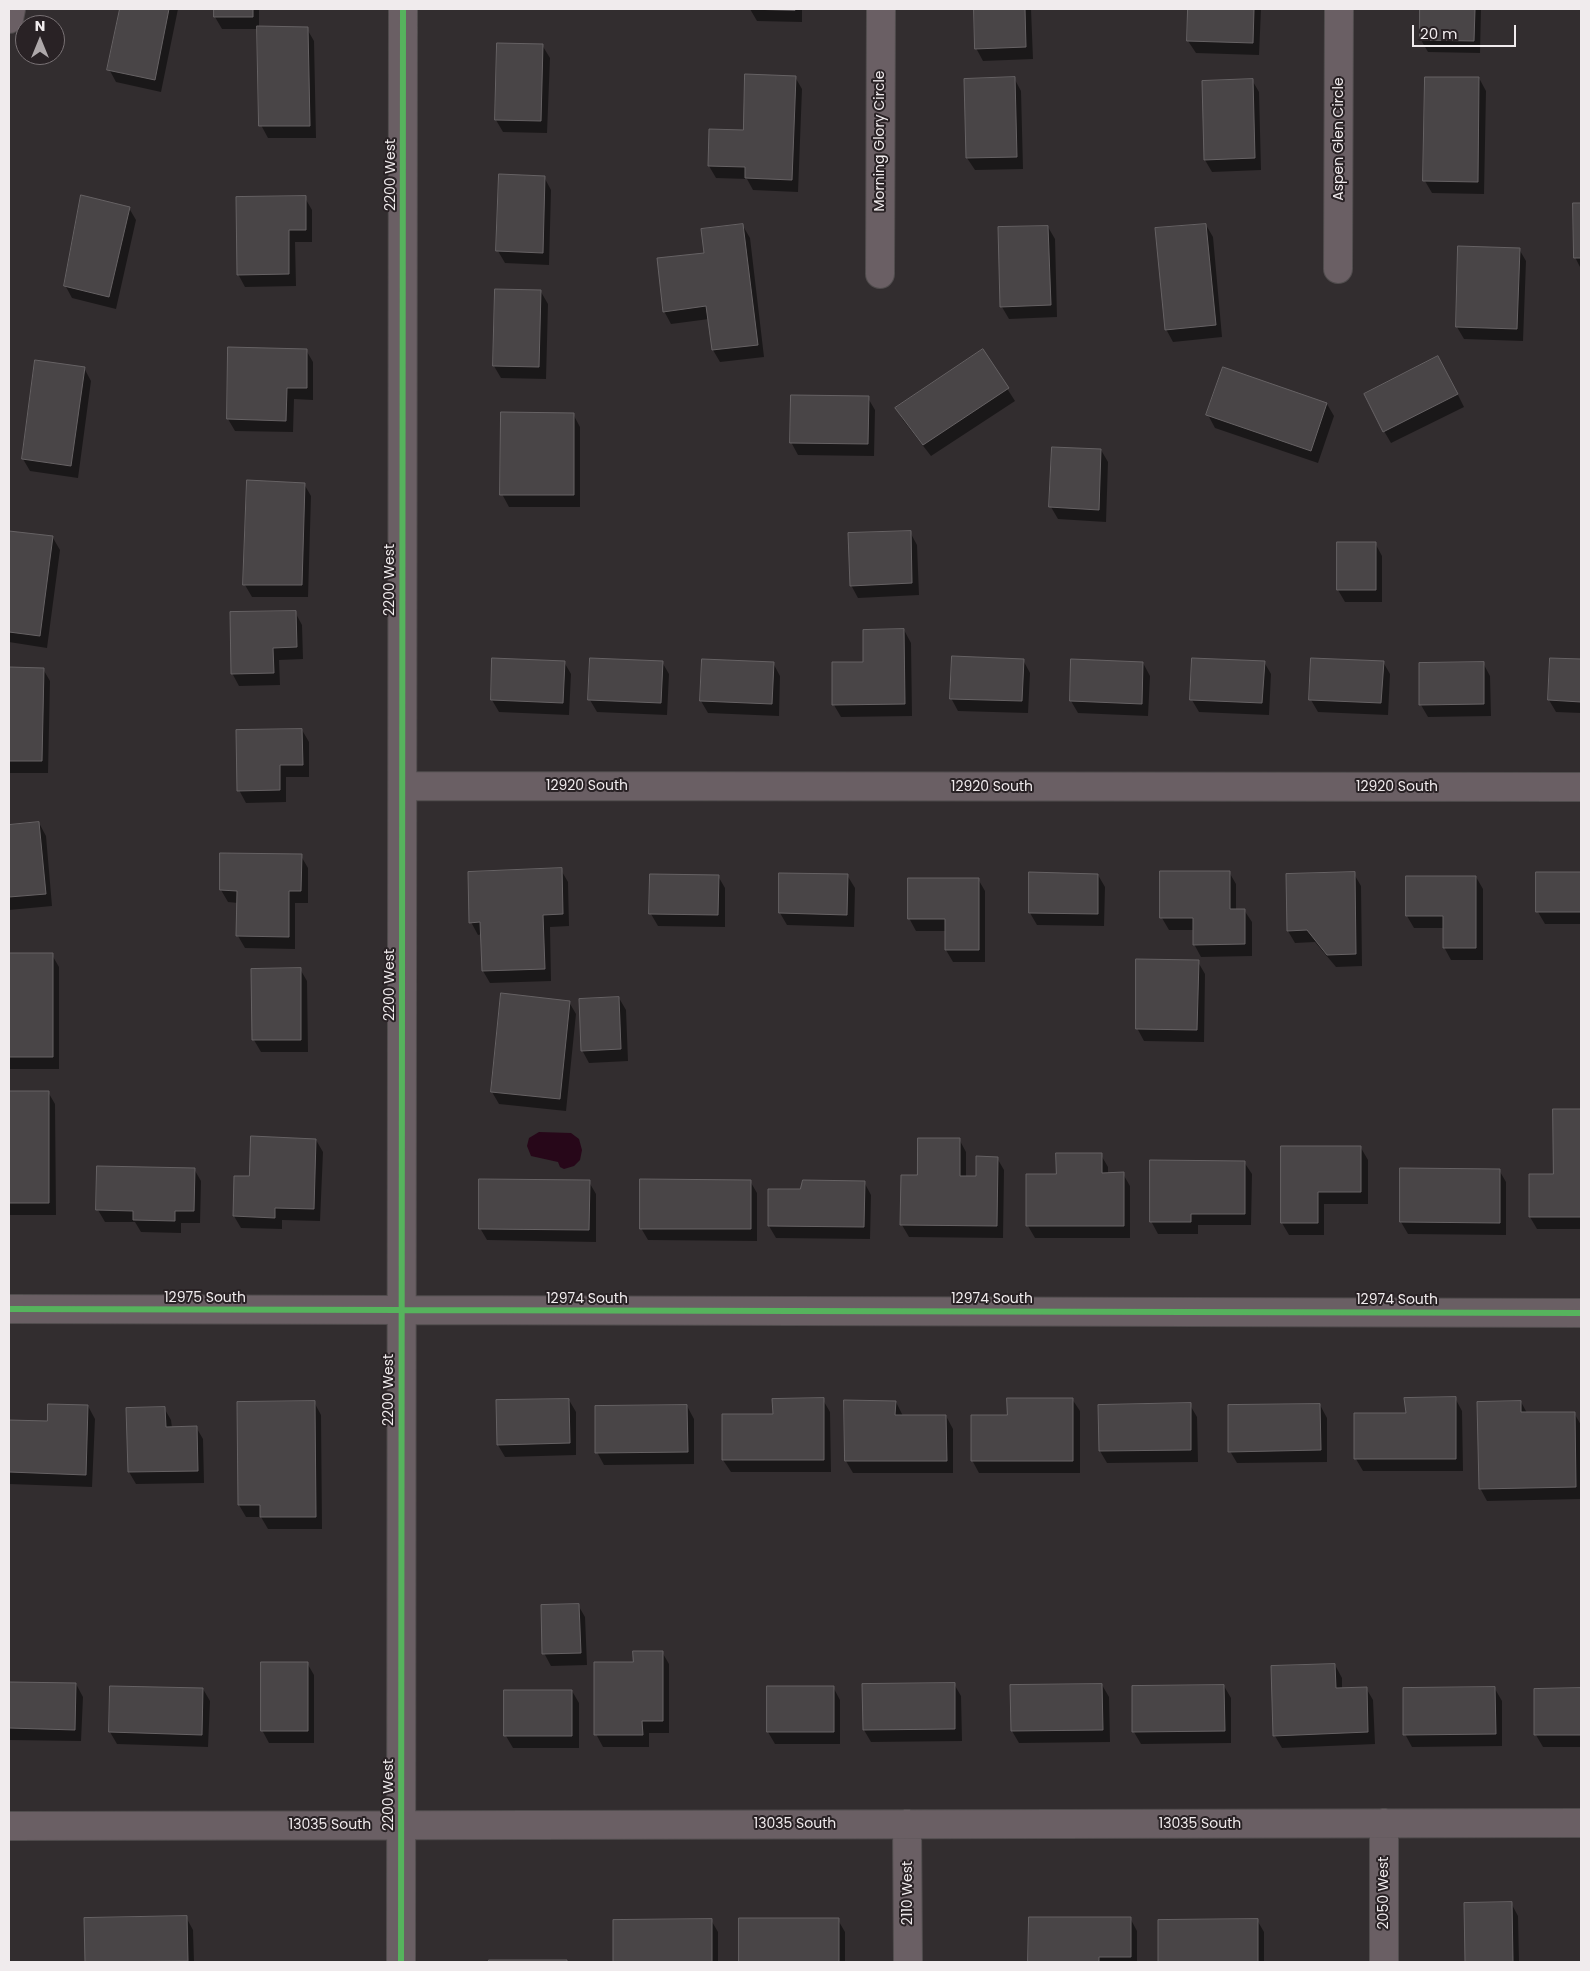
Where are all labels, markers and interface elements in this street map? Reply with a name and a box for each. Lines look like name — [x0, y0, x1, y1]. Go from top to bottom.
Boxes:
north arrow — [15, 15, 65, 65]
scale bar — [1415, 15, 1519, 47]
text: N — [35, 16, 45, 36]
text: 20 m — [1420, 23, 1458, 44]
street label: Morning Glory Circle — [872, 70, 888, 212]
street label: Aspen Glen Circle — [1331, 77, 1347, 201]
street label: 2200 West — [383, 139, 399, 211]
street label: 2200 West — [382, 544, 398, 616]
street label: 12920 South — [546, 778, 628, 794]
street label: 12920 South — [951, 779, 1033, 795]
street label: 12920 South — [1356, 779, 1438, 795]
street label: 2200 West — [382, 949, 398, 1021]
street label: 12975 South — [164, 1290, 246, 1306]
street label: 12974 South — [546, 1291, 628, 1307]
street label: 12974 South — [951, 1291, 1033, 1307]
street label: 12974 South — [1356, 1292, 1438, 1308]
street label: 2200 West — [381, 1354, 397, 1426]
street label: 2200 West — [381, 1759, 397, 1831]
street label: 13035 South — [754, 1816, 836, 1832]
street label: 13035 South — [1159, 1816, 1241, 1832]
street label: 13035 South — [289, 1817, 371, 1833]
street label: 2050 West — [1376, 1857, 1392, 1929]
street label: 2110 West — [900, 1861, 916, 1925]

